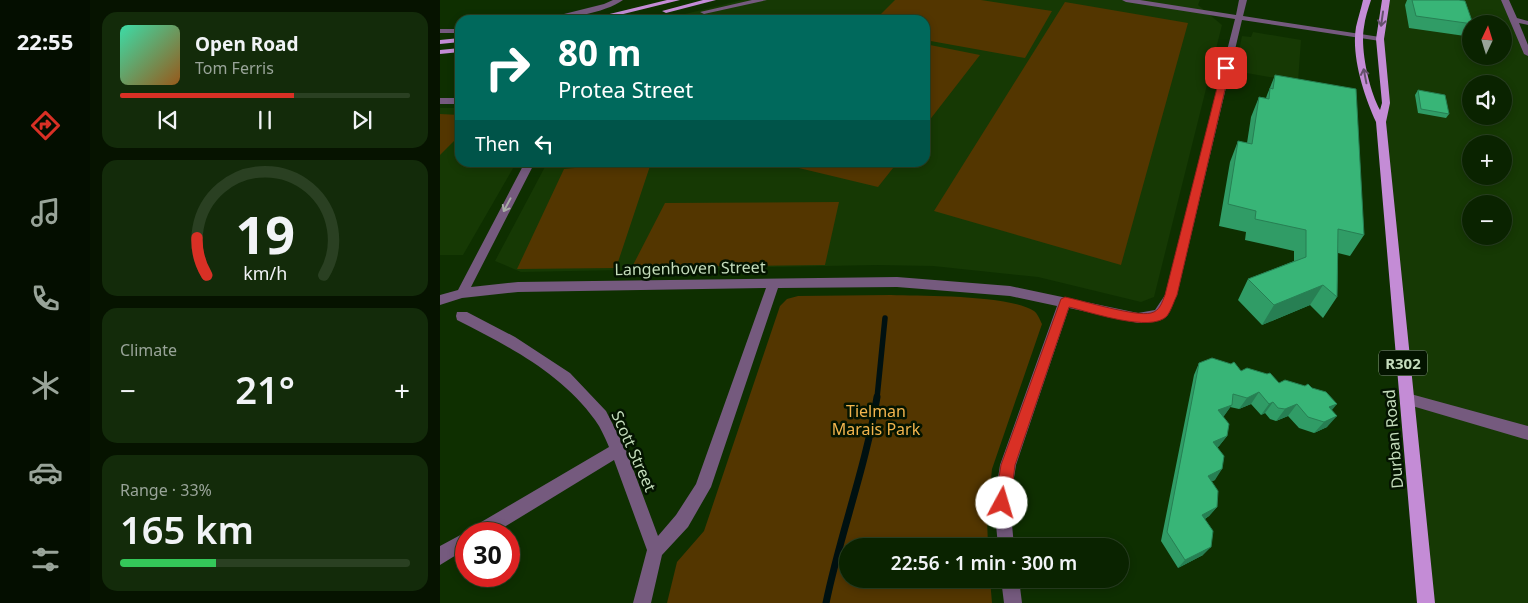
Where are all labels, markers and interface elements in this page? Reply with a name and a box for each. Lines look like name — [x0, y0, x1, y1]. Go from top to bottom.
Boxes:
one-way arrow — [1377, 11, 1387, 27]
north arrow — [1462, 15, 1512, 65]
map controls — [1462, 15, 1512, 245]
text: 22:55 — [17, 26, 73, 56]
text: 80 m — [558, 29, 641, 76]
text: Open Road — [195, 31, 298, 57]
icon: right — [475, 35, 540, 100]
pin — [1205, 47, 1247, 89]
icon: arrive — [1212, 54, 1240, 82]
text: Tom Ferris — [195, 57, 274, 79]
one-way arrow — [1360, 69, 1370, 85]
text: Protea Street — [558, 74, 693, 104]
button: sound — [1462, 75, 1512, 125]
icon: previous — [154, 106, 182, 134]
icon: pause — [251, 106, 279, 134]
icon: next — [348, 106, 376, 134]
icon: directions — [28, 108, 63, 143]
icon: left — [530, 130, 558, 158]
text: Then — [475, 131, 520, 157]
button: + — [1462, 135, 1512, 185]
icon: music — [28, 195, 63, 230]
button: − — [1462, 195, 1512, 245]
text: 19 — [235, 198, 295, 269]
one-way arrow — [502, 198, 512, 213]
street label: Langenhoven Street — [614, 256, 766, 280]
text: km/h — [243, 261, 287, 285]
icon: phone — [28, 281, 63, 316]
text: Climate — [120, 339, 177, 361]
road number: R302 — [1379, 350, 1427, 376]
text: 21° — [235, 363, 295, 415]
icon: climate — [28, 368, 63, 403]
text: − — [120, 371, 136, 409]
text: + — [394, 371, 410, 409]
street label: Durban Road — [1378, 388, 1408, 490]
park label: Tielman Marais Park — [832, 400, 921, 440]
street label: Scott Street — [606, 407, 662, 495]
icon: car — [28, 455, 63, 490]
position arrow — [975, 476, 1027, 528]
text: Range · 33% — [120, 479, 212, 501]
text: 165 km — [120, 503, 254, 555]
speed limit sign: 30 — [455, 522, 520, 587]
icon: filters — [28, 542, 63, 577]
text: 22:56 · 1 min · 300 m — [891, 550, 1077, 576]

